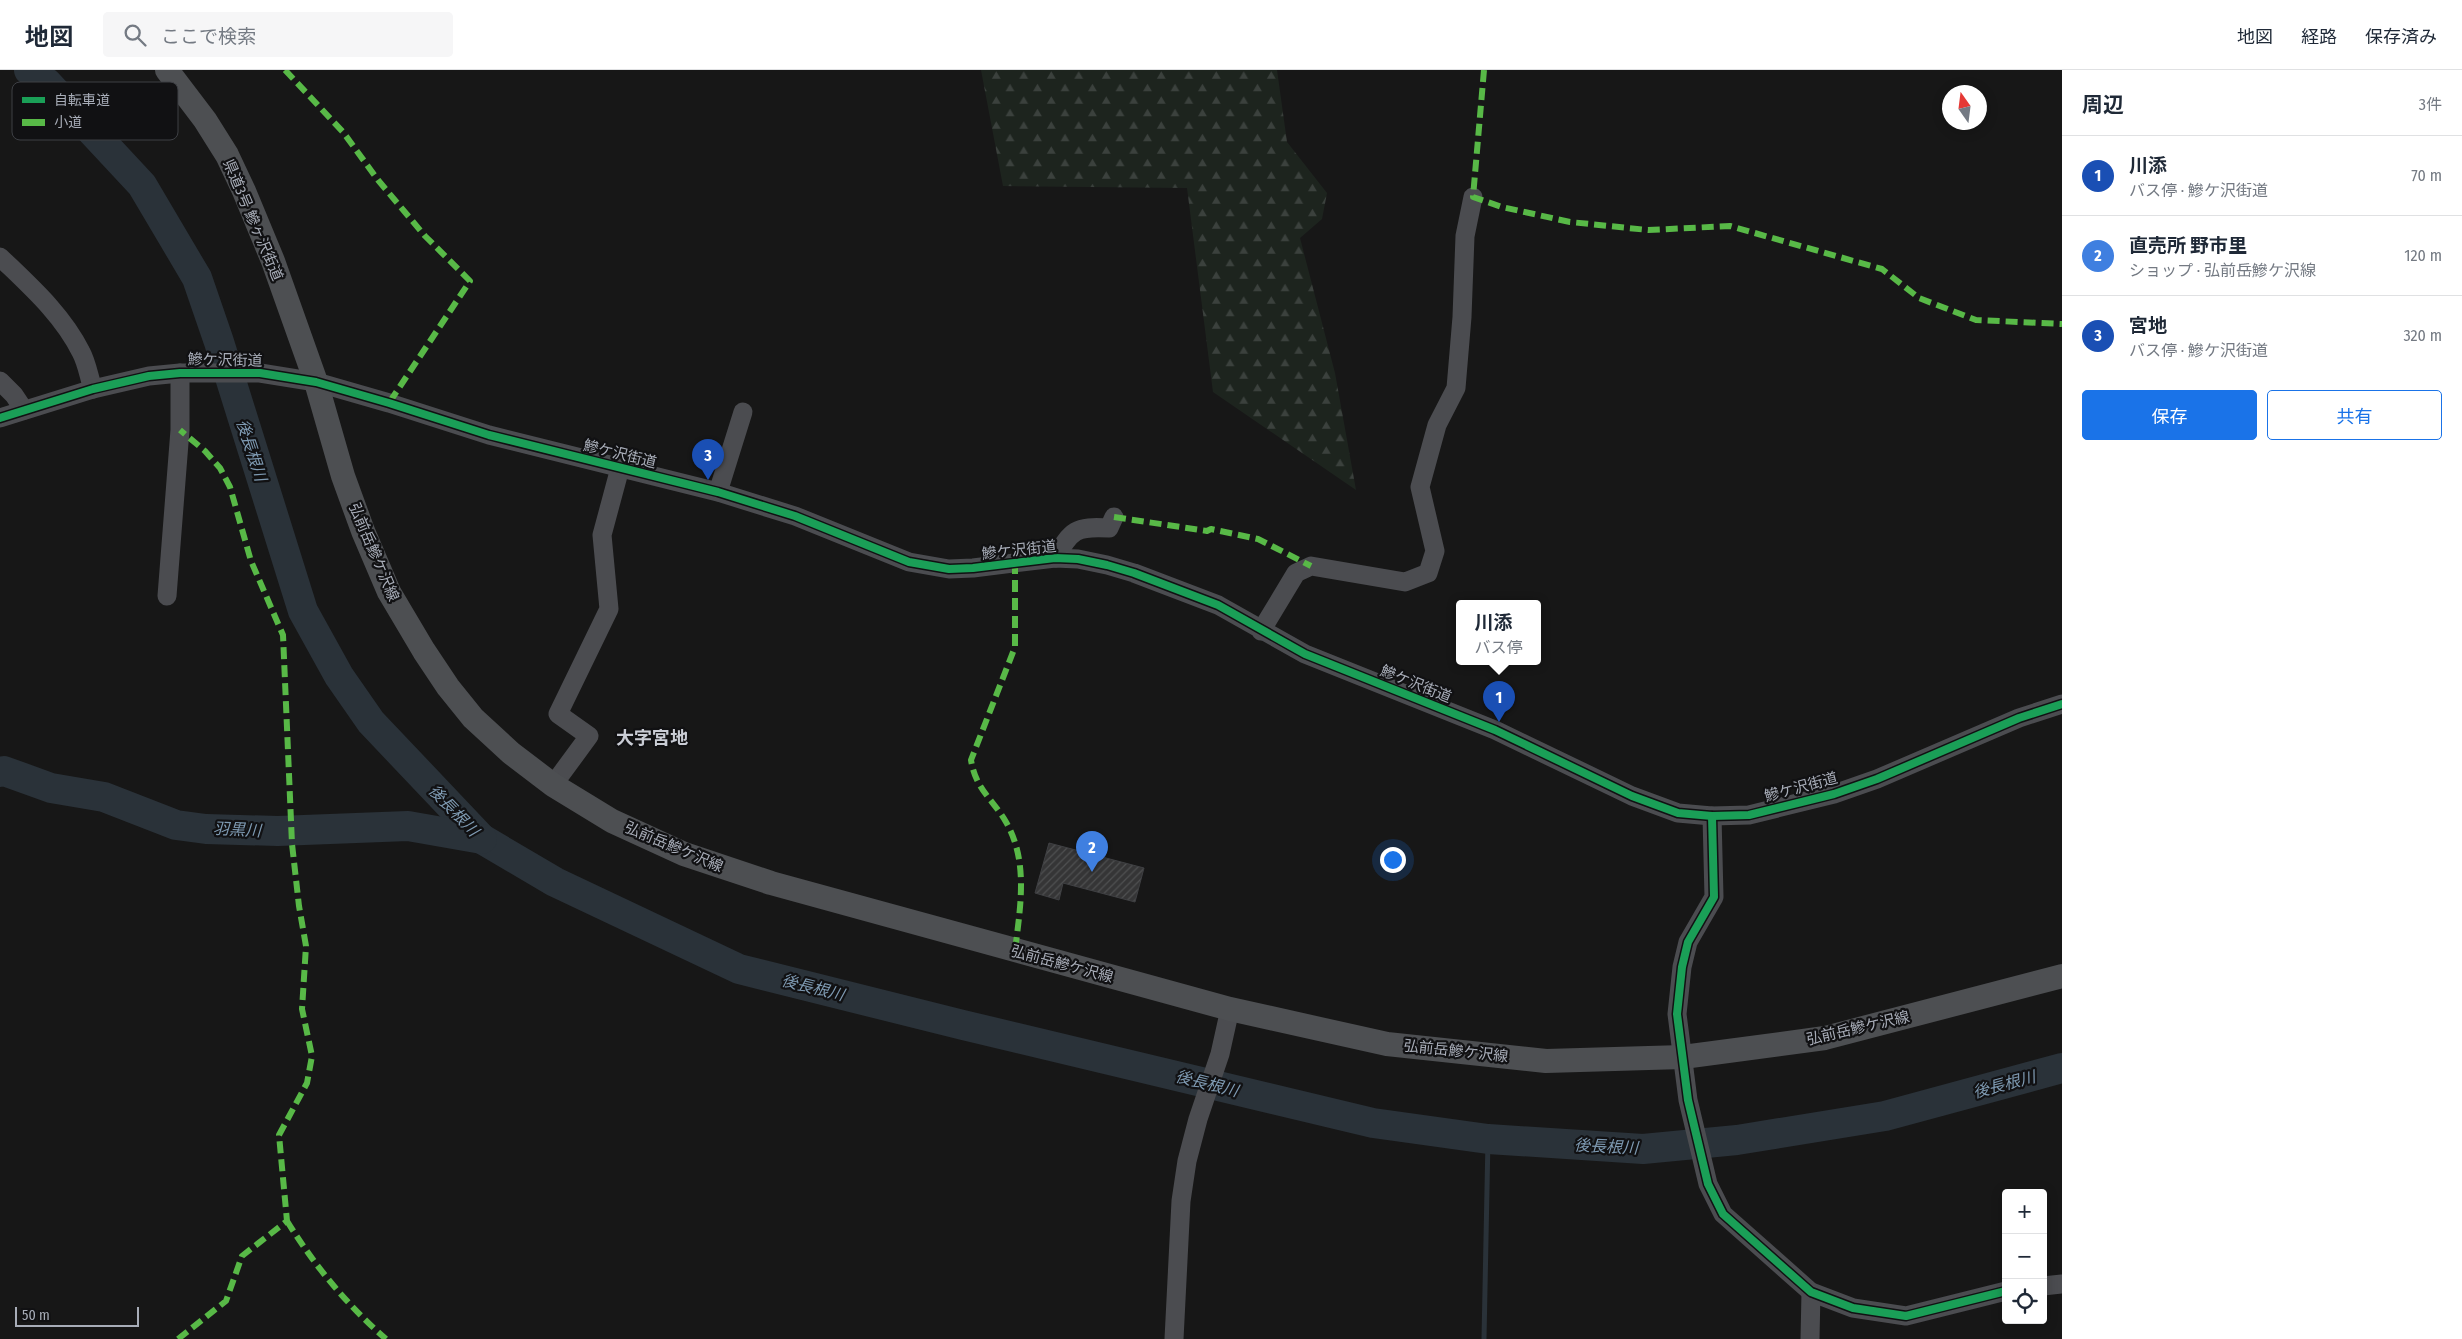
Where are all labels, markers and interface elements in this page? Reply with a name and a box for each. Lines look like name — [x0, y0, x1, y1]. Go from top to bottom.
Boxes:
search box — [103, 12, 453, 57]
icon: search — [121, 21, 149, 49]
text: 地図 — [25, 23, 73, 51]
text: ここで検索 — [161, 25, 256, 48]
text: 地図 — [2237, 26, 2273, 48]
text: 経路 — [2301, 26, 2337, 48]
text: 保存済み — [2365, 26, 2437, 48]
legend — [12, 82, 178, 140]
north arrow — [1942, 85, 1987, 130]
text: 自転車道 — [54, 92, 110, 109]
text: 周辺 — [2082, 92, 2124, 118]
text: 3件 — [2419, 95, 2442, 114]
text: 小道 — [54, 114, 82, 131]
text: 川添 — [2129, 154, 2167, 177]
street label: 県道3号 鰺ヶ沢街道 — [219, 157, 287, 283]
text: 1 — [2095, 166, 2101, 185]
text: 70 m — [2411, 166, 2442, 185]
text: バス停 · 鰺ケ沢街道 — [2129, 181, 2268, 200]
text: 直売所 野市里 — [2129, 234, 2247, 257]
text: 2 — [2094, 246, 2102, 265]
text: 120 m — [2404, 246, 2442, 265]
text: ショップ · 弘前岳鰺ケ沢線 — [2129, 261, 2316, 280]
text: 宮地 — [2129, 314, 2167, 337]
text: 3 — [2094, 326, 2102, 345]
text: 320 m — [2403, 326, 2442, 345]
text: バス停 · 鰺ケ沢街道 — [2129, 341, 2268, 360]
street label: 鰺ケ沢街道 — [187, 350, 263, 370]
button: 保存 — [2082, 390, 2257, 440]
button: 共有 — [2267, 390, 2442, 440]
water label: 後長根川 — [233, 417, 271, 485]
street label: 鰺ケ沢街道 — [581, 436, 659, 472]
pin: 3 — [692, 439, 724, 480]
street label: 弘前岳鰺ケ沢線 — [345, 500, 403, 604]
street label: 鰺ケ沢街道 — [981, 537, 1057, 563]
popup — [1456, 600, 1541, 665]
text: 川添 — [1474, 611, 1513, 634]
text: バス停 — [1474, 638, 1523, 657]
street label: 鰺ケ沢街道 — [1378, 662, 1454, 706]
pin: 1 — [1483, 681, 1515, 722]
district label: 大字宮地 — [616, 727, 688, 749]
street label: 鰺ケ沢街道 — [1762, 769, 1840, 805]
water label: 後長根川 — [425, 781, 484, 841]
street label: 弘前岳鰺ケ沢線 — [622, 818, 726, 876]
water label: 羽黒川 — [213, 819, 263, 840]
pin: 2 — [1076, 831, 1108, 872]
your location — [1380, 847, 1406, 873]
street label: 弘前岳鰺ケ沢線 — [1009, 942, 1115, 986]
water label: 後長根川 — [780, 971, 848, 1005]
street label: 弘前岳鰺ケ沢線 — [1805, 1007, 1911, 1049]
street label: 弘前岳鰺ケ沢線 — [1403, 1037, 1509, 1065]
water label: 後長根川 — [1174, 1067, 1242, 1101]
water label: 後長根川 — [1971, 1067, 2039, 1102]
water label: 後長根川 — [1574, 1135, 1640, 1158]
map controls — [2002, 1189, 2047, 1324]
button: + — [2002, 1189, 2047, 1234]
button: − — [2002, 1234, 2047, 1279]
button: locate — [2002, 1279, 2047, 1324]
scale bar — [15, 1304, 139, 1327]
text: 50 m — [22, 1307, 50, 1324]

